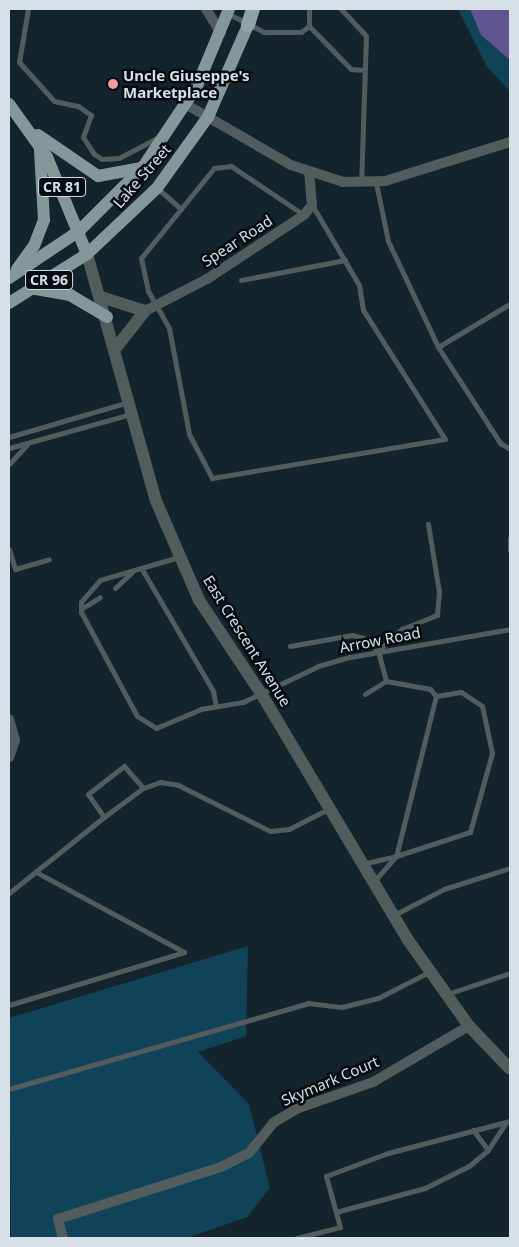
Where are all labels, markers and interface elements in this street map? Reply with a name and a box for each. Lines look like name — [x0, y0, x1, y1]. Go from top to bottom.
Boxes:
place label: Uncle Giuseppe's Marketplace — [123, 66, 250, 101]
marker: Uncle Giuseppe's Marketplace — [107, 78, 119, 90]
street label: Lake Street — [109, 140, 175, 212]
road number: CR 81 — [37, 176, 87, 198]
street label: Spear Road — [198, 212, 276, 270]
road number: CR 96 — [24, 268, 74, 292]
street label: East Crescent Avenue — [199, 572, 295, 710]
street label: Arrow Road — [338, 623, 422, 657]
street label: Skymark Court — [279, 1052, 381, 1110]

